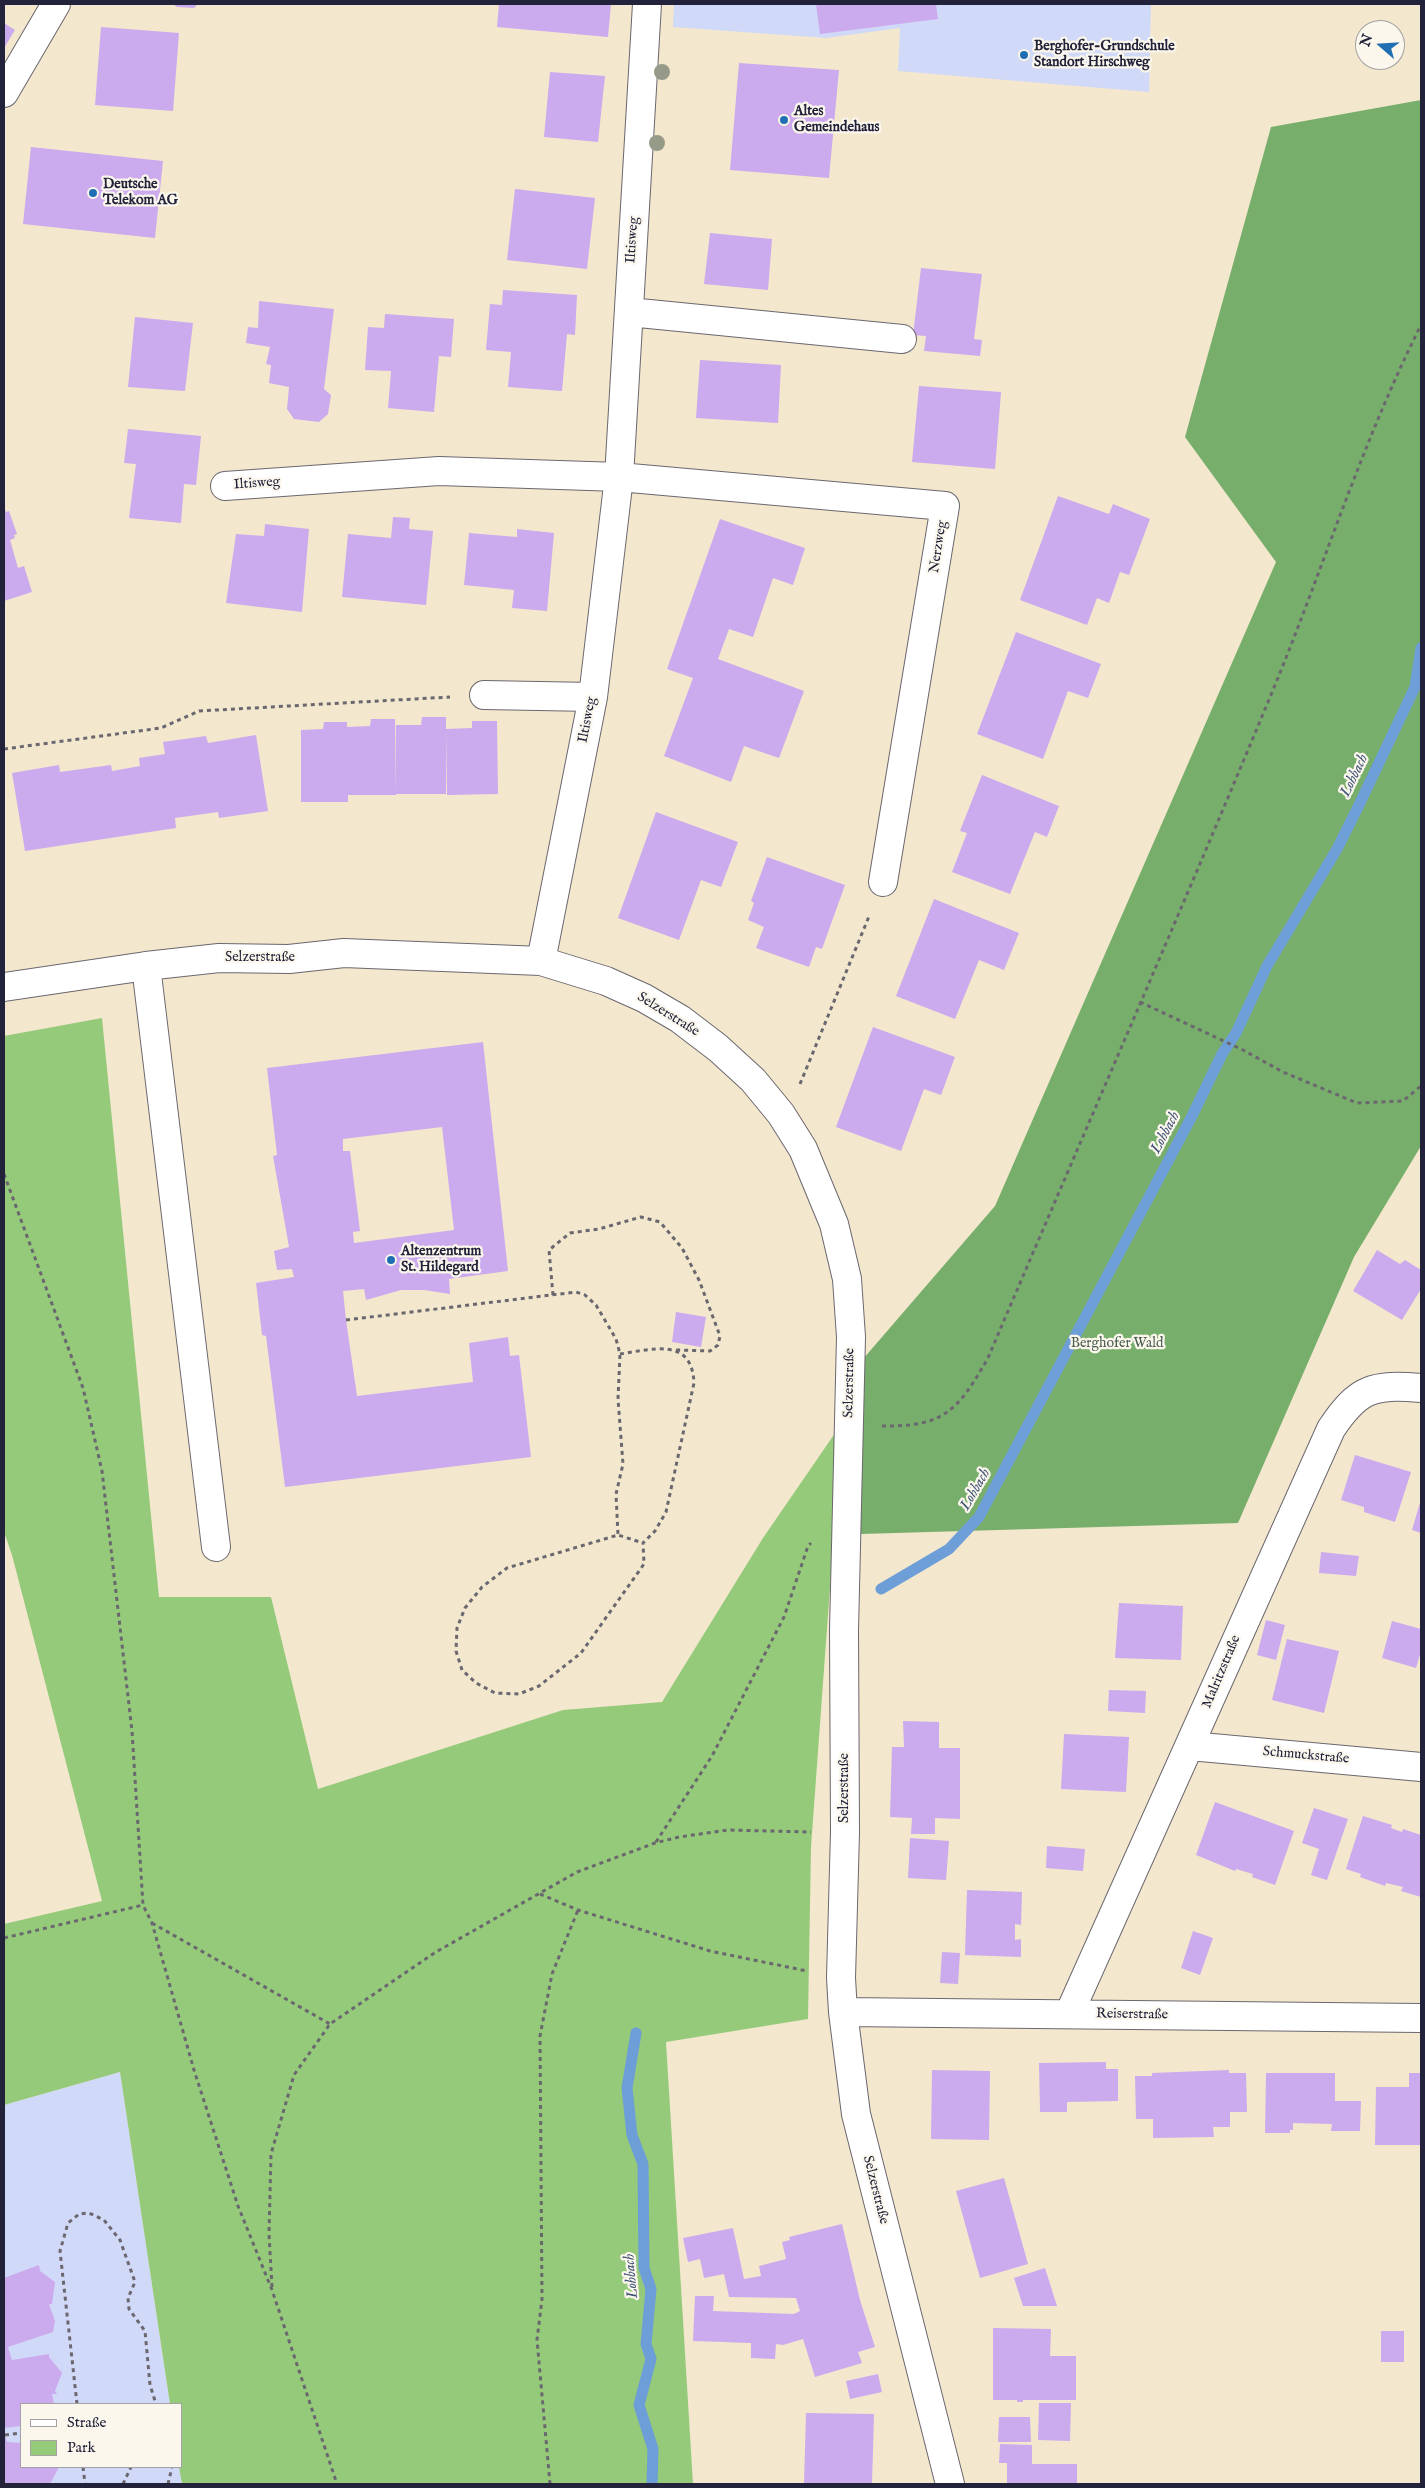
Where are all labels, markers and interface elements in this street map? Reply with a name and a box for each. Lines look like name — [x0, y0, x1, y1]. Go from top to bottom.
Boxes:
north arrow — [1355, 20, 1405, 70]
text: N — [1356, 32, 1377, 49]
place label: Berghofer-Grundschule Standort Hirschweg — [1034, 39, 1175, 72]
marker: Berghofer-Grundschule Standort Hirschweg — [1018, 49, 1030, 61]
place label: Altes Gemeindehaus — [794, 104, 880, 136]
marker: Altes Gemeindehaus — [778, 114, 790, 126]
place label: Deutsche Telekom AG — [103, 177, 178, 210]
marker: Deutsche Telekom AG — [87, 187, 99, 199]
street label: Iltisweg — [623, 216, 643, 264]
street label: Iltisweg — [233, 474, 281, 494]
street label: Nerzweg — [927, 520, 951, 574]
street label: Iltisweg — [575, 696, 601, 744]
water label: Lohbach — [1337, 752, 1373, 800]
street label: Selzerstraße — [225, 950, 295, 966]
street label: Selzerstraße — [634, 989, 702, 1041]
water label: Lohbach — [1148, 1109, 1184, 1157]
place label: Altenzentrum St. Hildegard — [401, 1244, 481, 1276]
marker: Altenzentrum St. Hildegard — [385, 1254, 397, 1266]
park label: Berghofer Wald — [1071, 1336, 1163, 1352]
street label: Selzerstraße — [841, 1348, 859, 1418]
water label: Lohbach — [957, 1466, 995, 1514]
street label: Malritzstraße — [1199, 1633, 1245, 1711]
street label: Schmuckstraße — [1262, 1744, 1350, 1768]
street label: Selzerstraße — [837, 1753, 853, 1823]
street label: Reiserstraße — [1096, 2006, 1168, 2024]
street label: Selzerstraße — [858, 2154, 892, 2226]
water label: Lohbach — [621, 2253, 643, 2299]
legend — [20, 2403, 182, 2468]
text: Straße — [67, 2413, 106, 2432]
text: Park — [67, 2438, 96, 2457]

